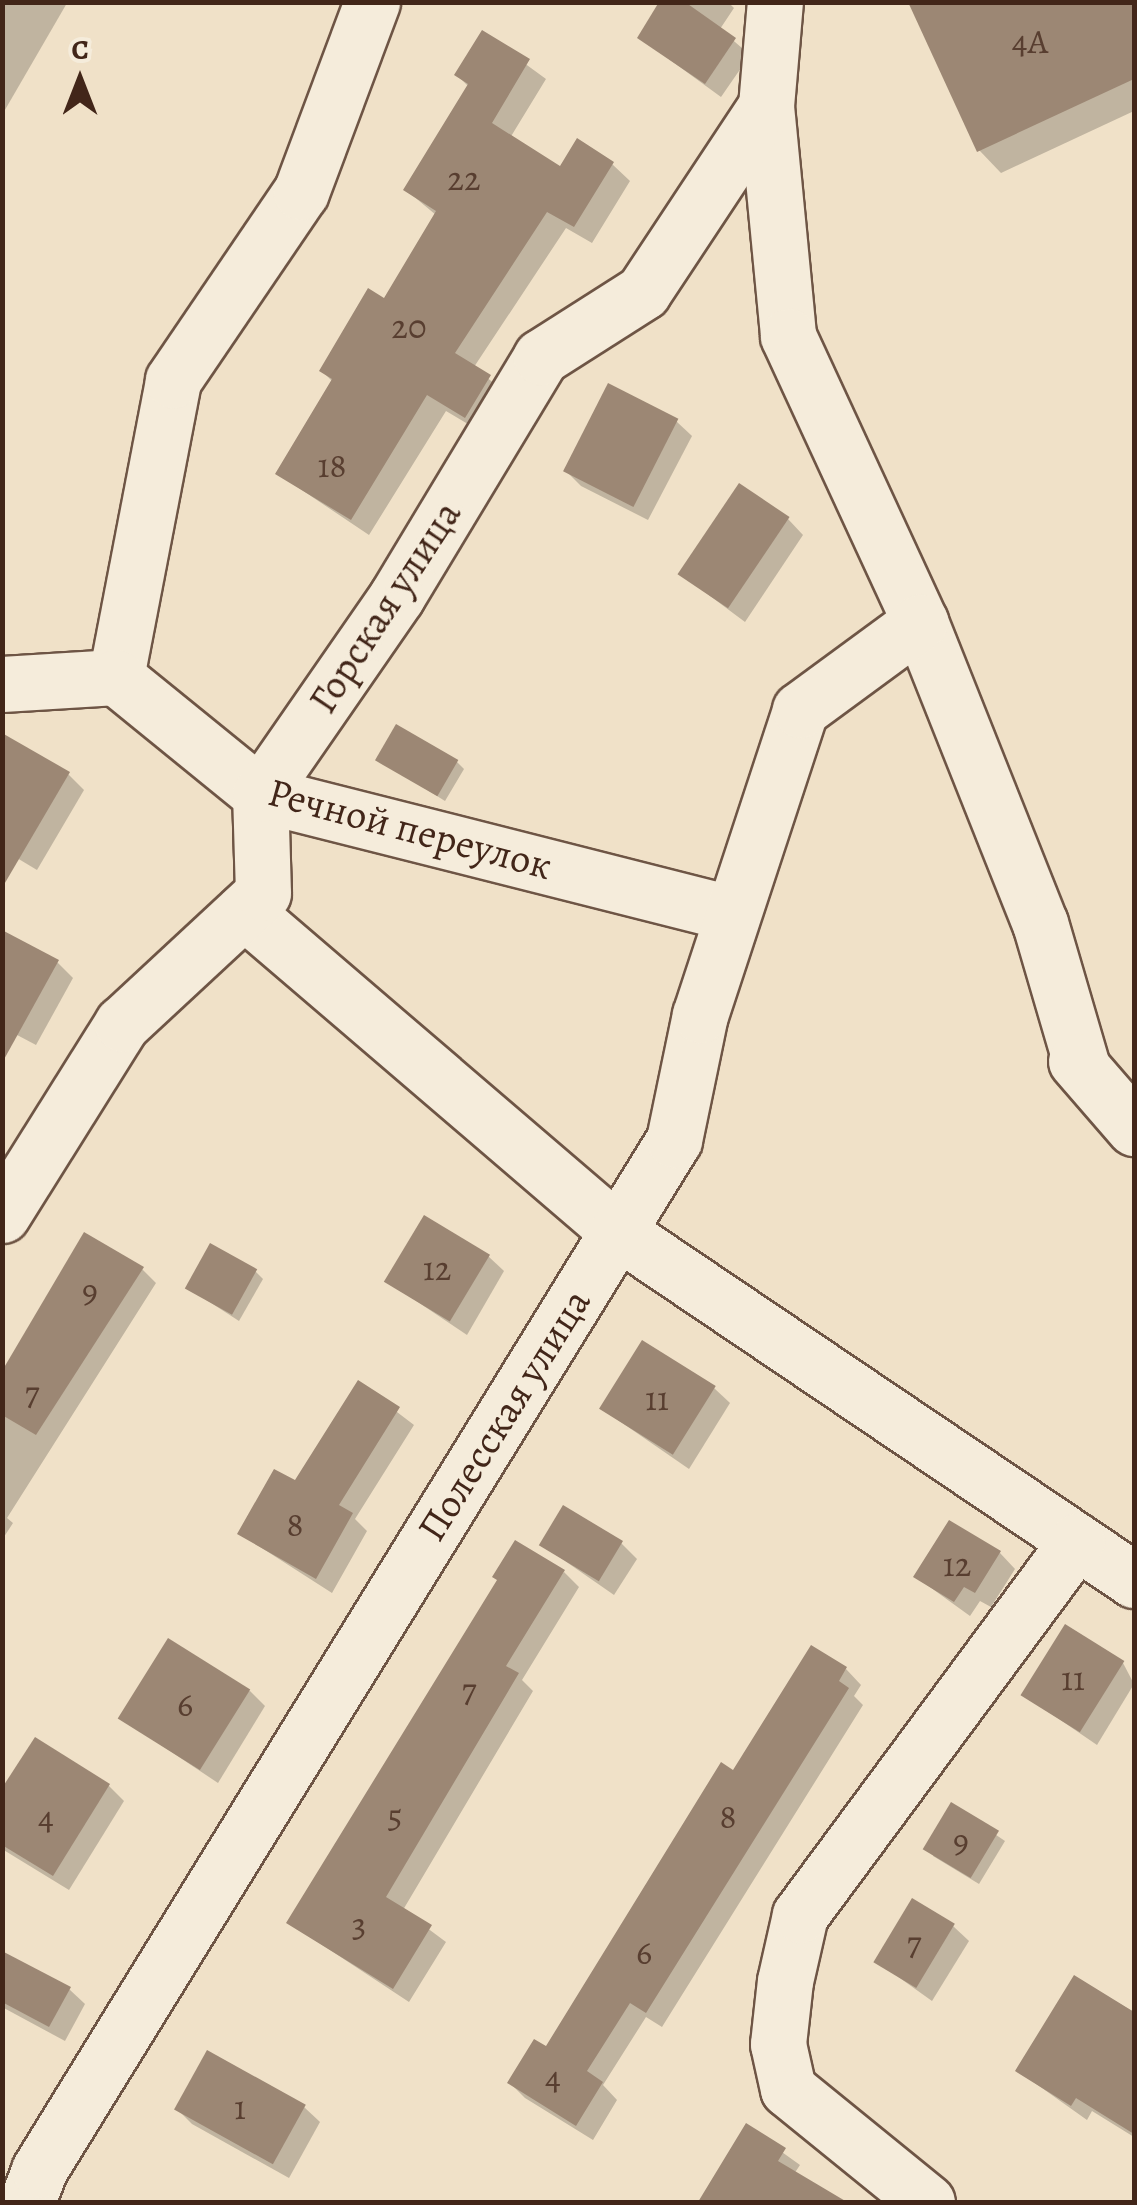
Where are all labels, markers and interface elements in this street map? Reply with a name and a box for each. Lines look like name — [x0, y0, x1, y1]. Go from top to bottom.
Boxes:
house number: 4А — [1012, 20, 1048, 62]
north arrow — [30, 30, 130, 130]
text: С — [71, 31, 89, 69]
house number: 22 — [447, 157, 481, 199]
house number: 20 — [391, 305, 427, 347]
house number: 18 — [318, 444, 346, 486]
street label: Горская улица — [299, 492, 471, 722]
street label: Речной переулок — [263, 768, 557, 890]
house number: 12 — [423, 1247, 451, 1289]
house number: 9 — [82, 1269, 98, 1311]
street label: Полесская улица — [407, 1280, 601, 1550]
house number: 7 — [25, 1372, 39, 1414]
house number: 11 — [645, 1377, 669, 1419]
house number: 8 — [287, 1503, 303, 1545]
house number: 12 — [943, 1543, 971, 1585]
house number: 11 — [1061, 1657, 1085, 1699]
house number: 7 — [462, 1669, 476, 1711]
house number: 6 — [177, 1683, 193, 1725]
house number: 5 — [387, 1794, 403, 1836]
house number: 8 — [720, 1795, 736, 1837]
house number: 4 — [38, 1796, 54, 1838]
house number: 9 — [953, 1819, 969, 1861]
house number: 3 — [352, 1903, 366, 1945]
house number: 7 — [907, 1922, 921, 1964]
house number: 6 — [636, 1931, 652, 1973]
house number: 4 — [545, 2056, 561, 2098]
house number: 1 — [234, 2086, 246, 2128]

